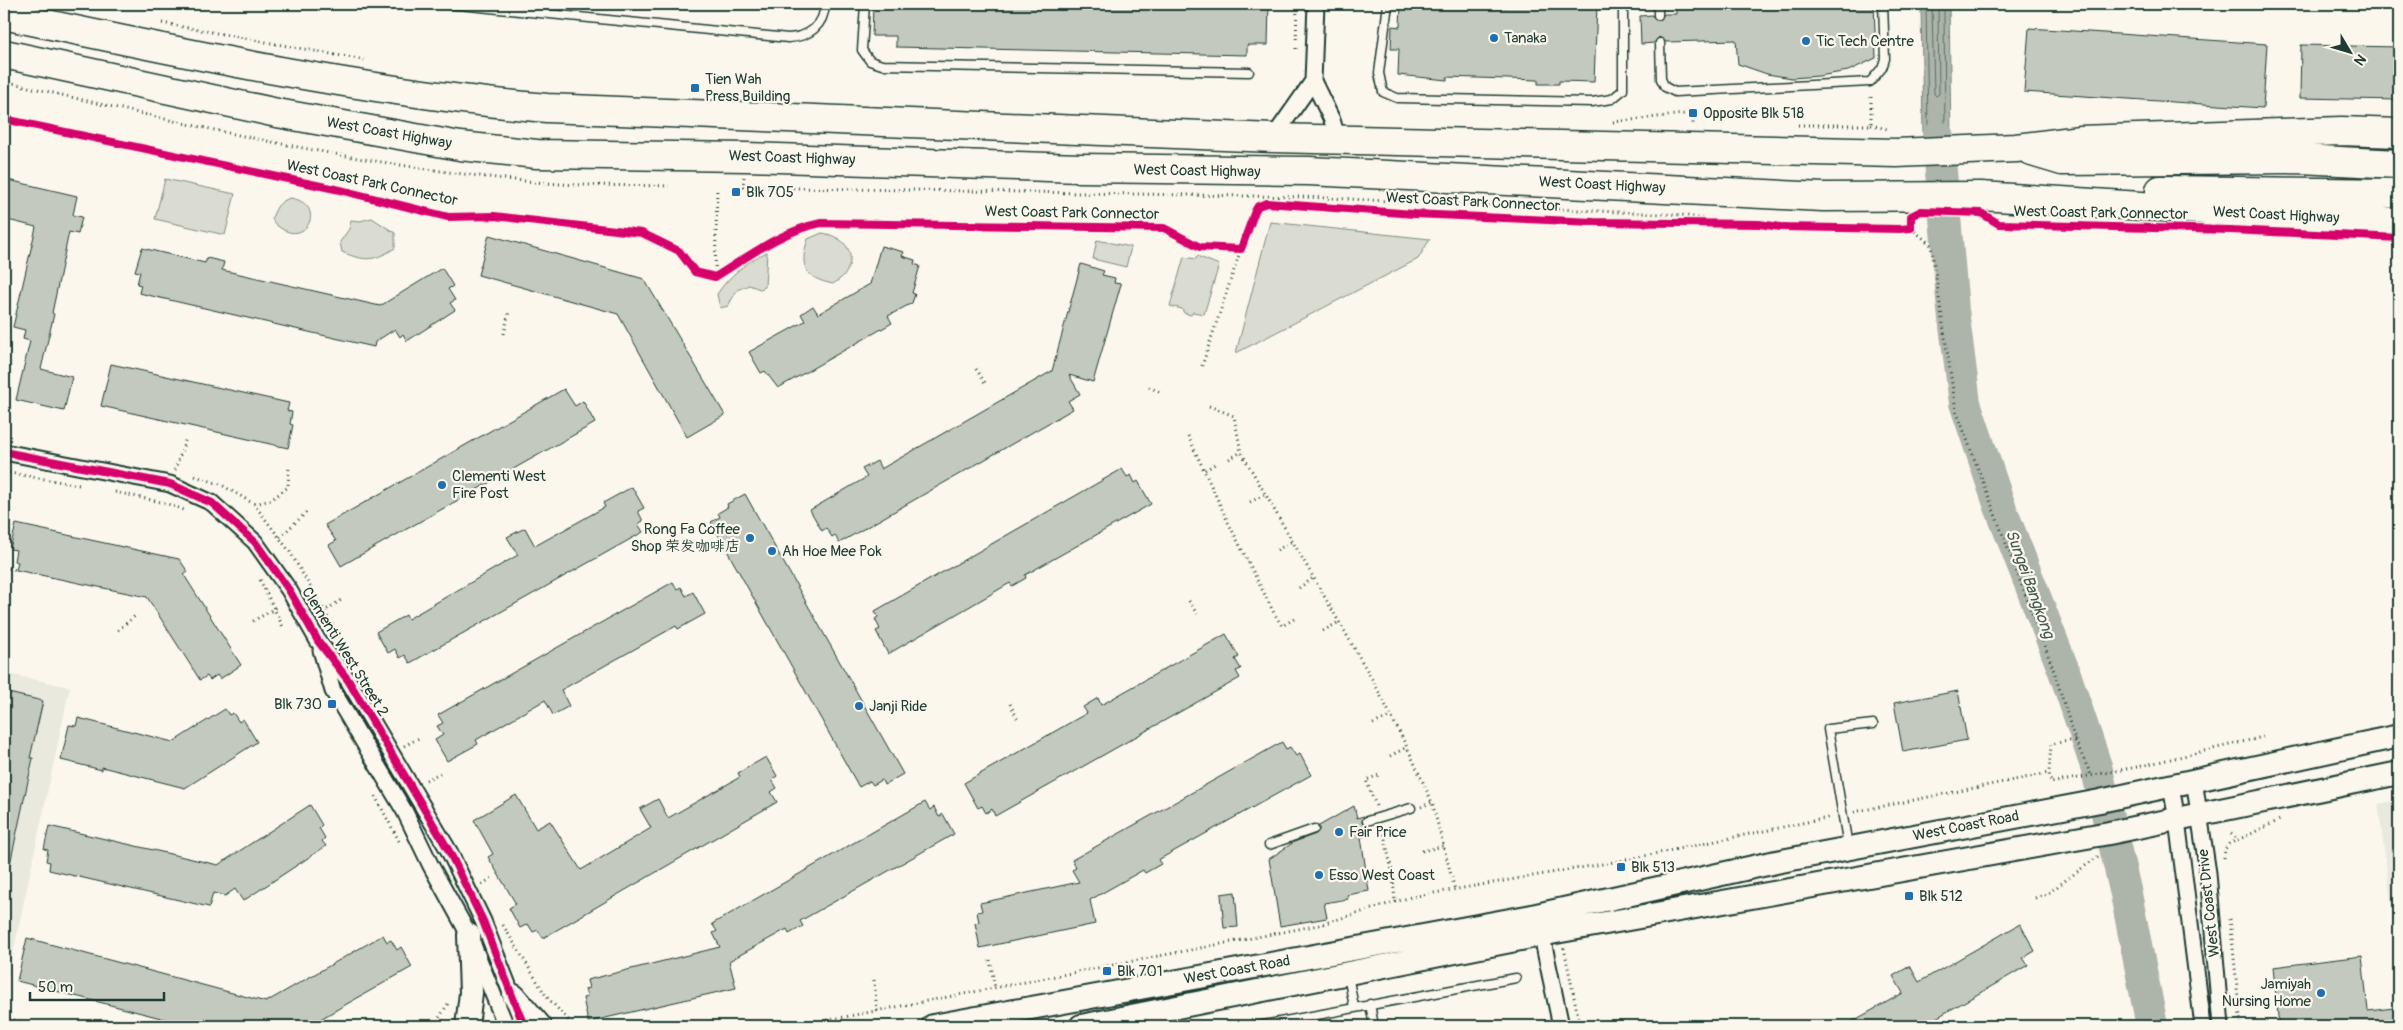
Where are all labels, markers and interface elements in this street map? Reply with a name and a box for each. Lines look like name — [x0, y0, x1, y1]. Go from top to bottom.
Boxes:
north arrow — [2326, 28, 2376, 78]
place label: Tanaka — [1504, 29, 1547, 48]
marker: Tanaka — [1488, 32, 1500, 44]
place label: Tic Tech Centre — [1816, 32, 1914, 51]
marker: Tic Tech Centre — [1800, 35, 1812, 47]
text: N — [2350, 51, 2369, 69]
place label: Tien Wah Press Building — [705, 70, 790, 106]
marker: Tien Wah Press Building — [689, 82, 701, 94]
place label: Opposite Blk 518 — [1703, 104, 1804, 123]
marker: Opposite Blk 518 — [1687, 107, 1699, 119]
street label: West Coast Highway — [325, 113, 454, 153]
street label: West Coast Highway — [728, 146, 856, 170]
street label: West Coast Park Connector — [285, 156, 460, 211]
street label: West Coast Highway — [1133, 160, 1261, 182]
street label: West Coast Highway — [1538, 172, 1666, 198]
place label: Blk 705 — [746, 183, 794, 202]
marker: Blk 705 — [730, 186, 742, 198]
street label: West Coast Park Connector — [1385, 188, 1561, 216]
street label: West Coast Park Connector — [985, 202, 1160, 224]
street label: West Coast Park Connector — [2014, 202, 2189, 224]
street label: West Coast Highway — [2212, 202, 2340, 228]
place label: Clementi West Fire Post — [452, 467, 547, 503]
marker: Clementi West Fire Post — [436, 479, 448, 491]
place label: Rong Fa Coffee Shop 荣发咖啡店 — [631, 520, 741, 556]
water label: Sungei Bangkong — [2001, 527, 2060, 643]
marker: Rong Fa Coffee Shop 荣发咖啡店 — [744, 532, 756, 544]
place label: Ah Hoe Mee Pok — [782, 542, 882, 561]
marker: Ah Hoe Mee Pok — [766, 545, 778, 557]
street label: Clementi West Street 2 — [297, 584, 393, 720]
place label: Blk 730 — [274, 695, 322, 714]
place label: Janji Ride — [869, 697, 927, 716]
marker: Blk 730 — [326, 698, 338, 710]
marker: Janji Ride — [853, 700, 865, 712]
street label: West Coast Road — [1911, 806, 2021, 846]
place label: Fair Price — [1349, 823, 1407, 842]
marker: Fair Price — [1333, 826, 1345, 838]
street label: West Coast Drive — [2194, 847, 2224, 958]
place label: Blk 513 — [1631, 858, 1675, 877]
marker: Blk 513 — [1615, 861, 1627, 873]
place label: Esso West Coast — [1329, 866, 1436, 885]
marker: Esso West Coast — [1313, 869, 1325, 881]
place label: Blk 512 — [1919, 887, 1963, 906]
marker: Blk 512 — [1903, 890, 1915, 902]
street label: West Coast Road — [1182, 951, 1292, 989]
place label: Blk 701 — [1117, 962, 1163, 981]
marker: Blk 701 — [1101, 965, 1113, 977]
scale bar — [30, 970, 164, 1002]
place label: Jamiyah Nursing Home — [2222, 975, 2312, 1011]
text: 50 m — [38, 978, 73, 997]
marker: Jamiyah Nursing Home — [2315, 987, 2327, 999]

